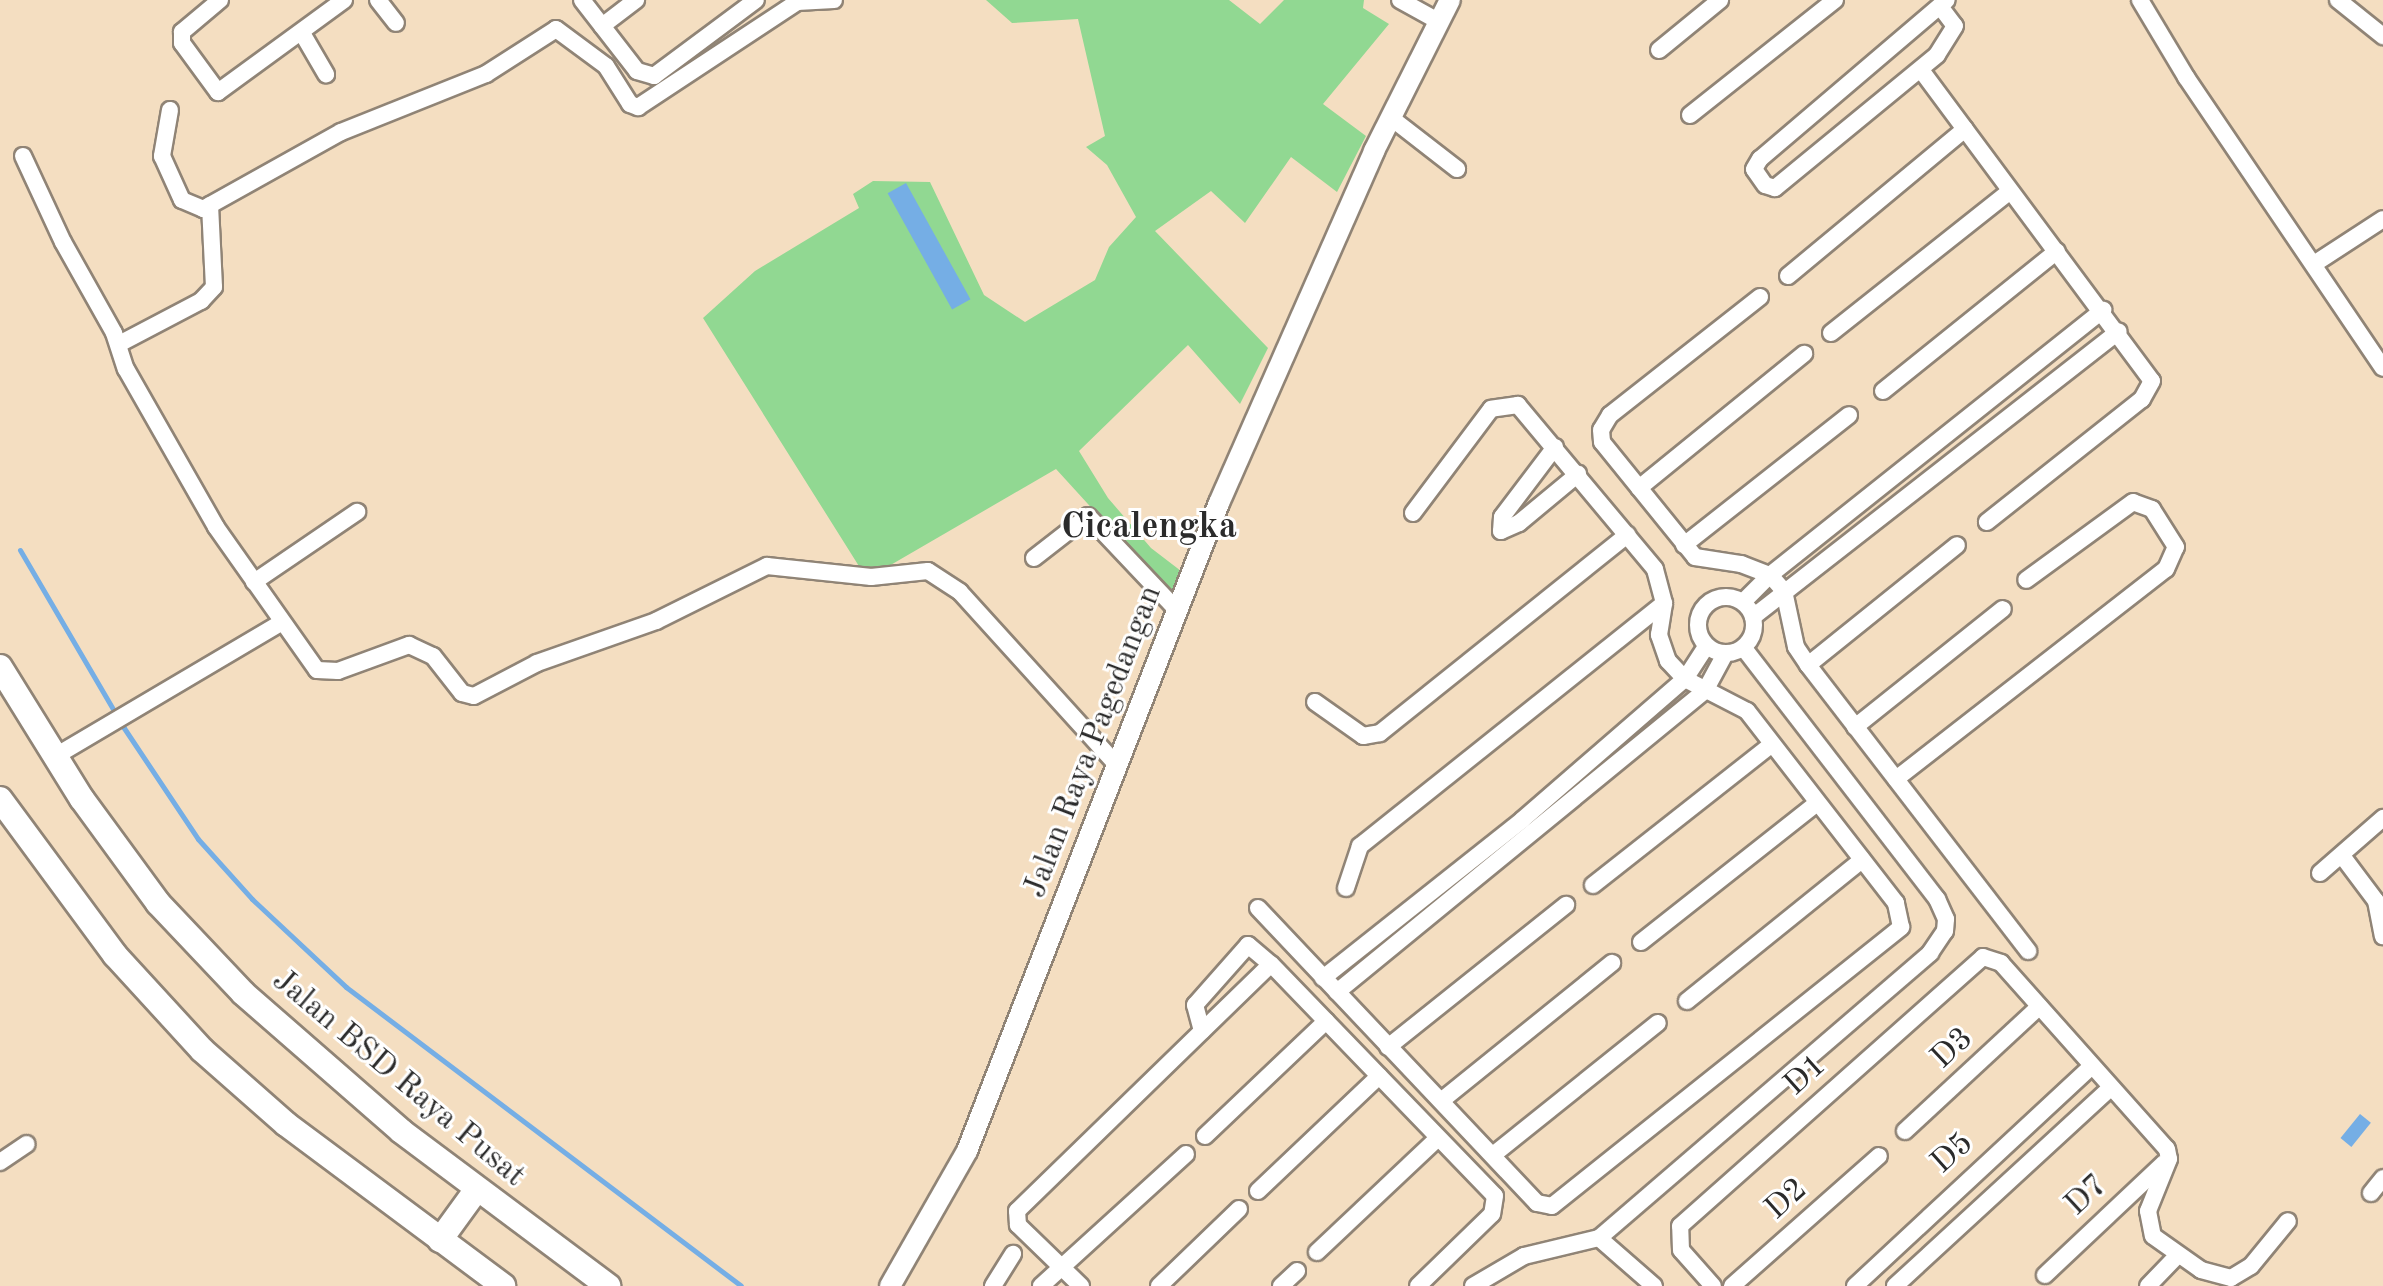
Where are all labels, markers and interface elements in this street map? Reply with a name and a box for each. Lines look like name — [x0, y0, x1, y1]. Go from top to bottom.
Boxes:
district label: Cicalengka — [1061, 507, 1237, 551]
street label: Jalan Raya Pagedangan — [1017, 581, 1171, 903]
street label: Jalan BSD Raya Pusat — [264, 962, 532, 1196]
street label: D3 — [1924, 1020, 1982, 1078]
street label: D1 — [1777, 1047, 1835, 1105]
street label: D5 — [1924, 1125, 1982, 1183]
street label: D7 — [2058, 1167, 2116, 1225]
street label: D2 — [1758, 1171, 1816, 1229]

